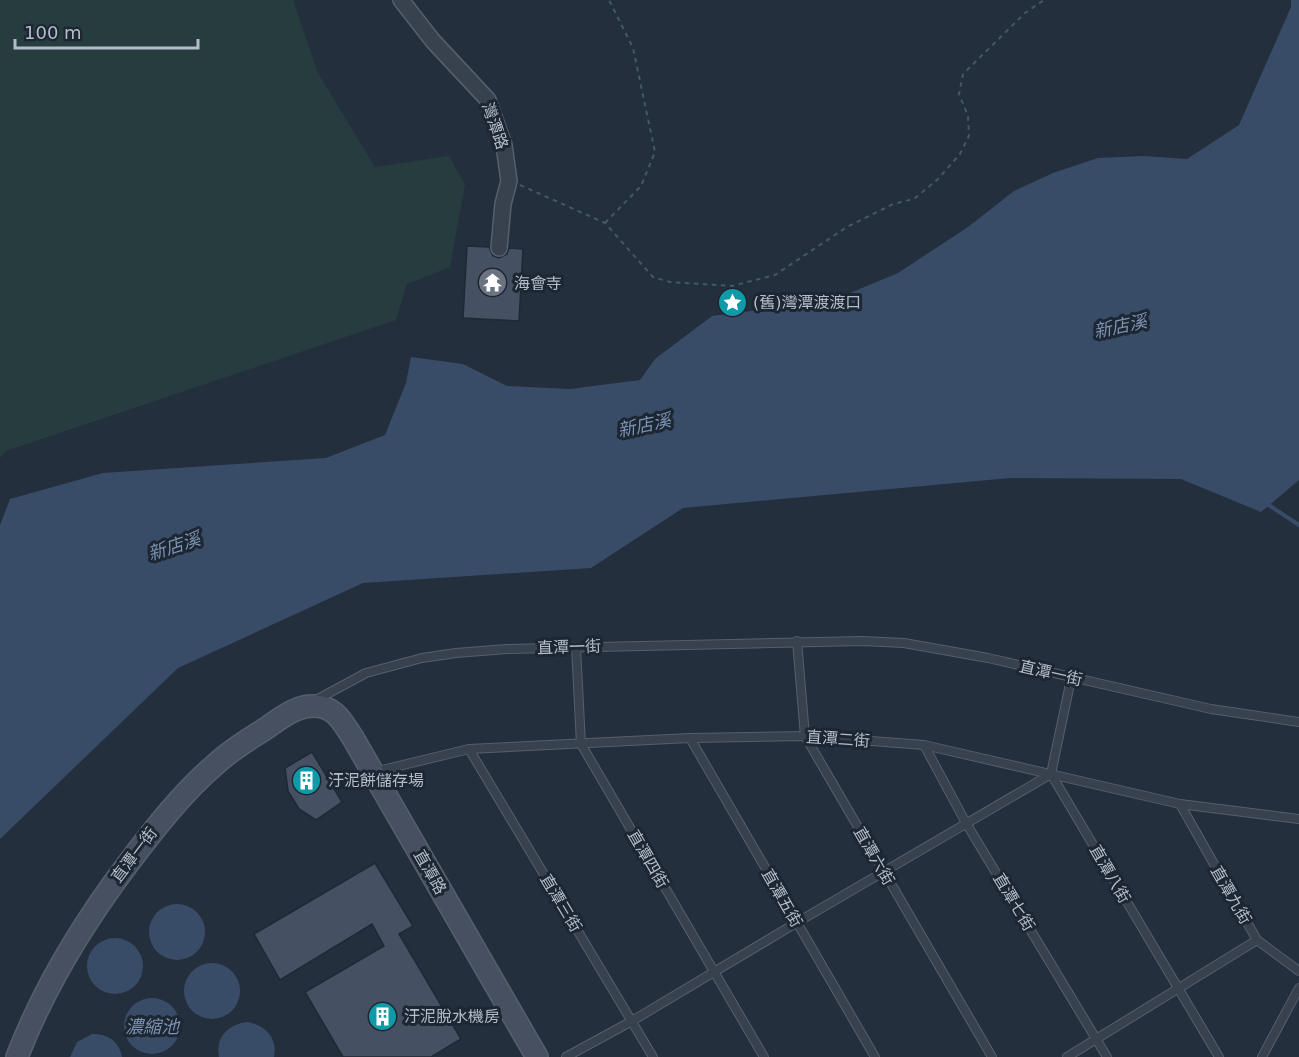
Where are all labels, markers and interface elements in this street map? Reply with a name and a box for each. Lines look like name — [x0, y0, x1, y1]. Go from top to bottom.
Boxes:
scale bar — [15, 12, 198, 50]
text: 100 m — [24, 22, 82, 43]
street label: 灣潭路 — [478, 100, 512, 152]
temple icon: 海會寺 — [477, 267, 509, 299]
place label: 海會寺 — [514, 274, 562, 293]
place icon: (舊)灣潭渡渡口 — [716, 286, 748, 318]
place label: (舊)灣潭渡渡口 — [753, 293, 862, 312]
water label: 新店溪 — [1091, 309, 1152, 342]
water label: 新店溪 — [615, 408, 676, 441]
water label: 新店溪 — [145, 527, 206, 564]
street label: 直潭一街 — [537, 636, 601, 658]
street label: 直潭一街 — [1018, 657, 1084, 689]
street label: 直潭二街 — [805, 727, 871, 751]
building icon: 汙泥餅儲存場 — [291, 764, 323, 796]
place label: 汙泥餅儲存場 — [328, 771, 424, 790]
street label: 直潭一街 — [107, 824, 161, 886]
street label: 直潭六街 — [850, 824, 898, 888]
street label: 直潭四街 — [624, 827, 672, 891]
street label: 直潭八街 — [1086, 842, 1134, 906]
street label: 直潭路 — [410, 846, 450, 898]
street label: 直潭九街 — [1207, 863, 1255, 927]
street label: 直潭五街 — [758, 866, 806, 930]
street label: 直潭七街 — [989, 870, 1039, 934]
street label: 直潭三街 — [536, 871, 586, 935]
building icon: 汙泥脫水機房 — [367, 1000, 399, 1032]
place label: 汙泥脫水機房 — [404, 1007, 500, 1026]
water label: 濃縮池 — [125, 1016, 181, 1037]

